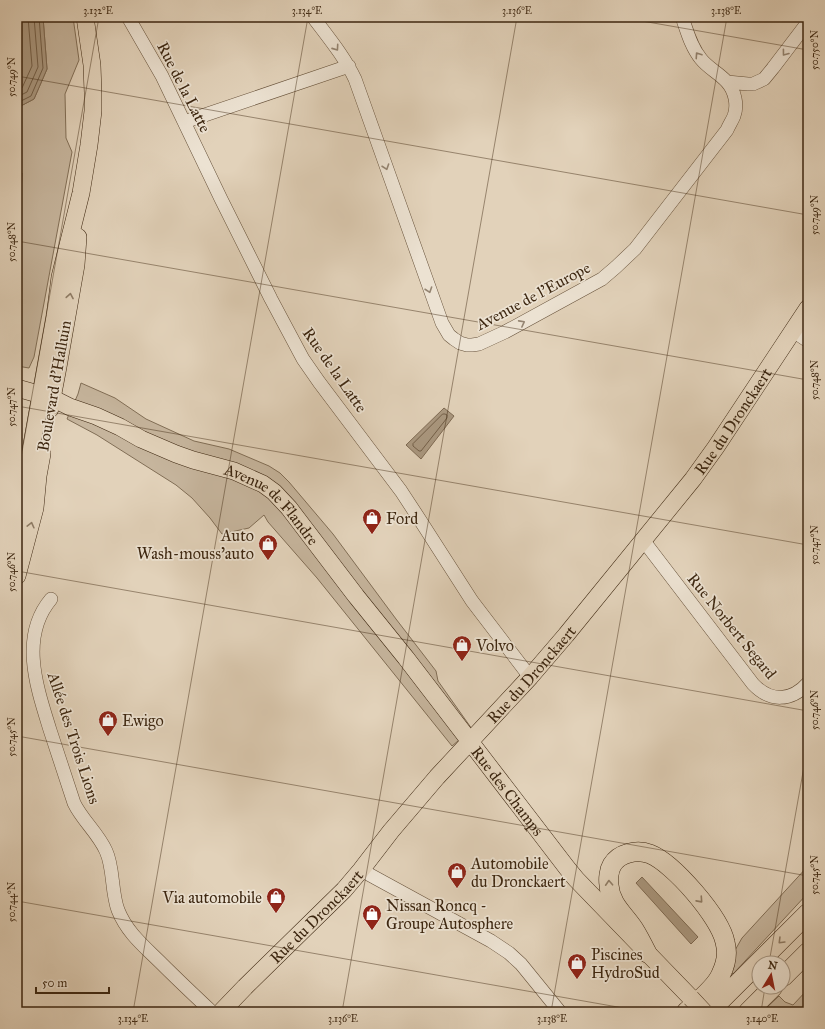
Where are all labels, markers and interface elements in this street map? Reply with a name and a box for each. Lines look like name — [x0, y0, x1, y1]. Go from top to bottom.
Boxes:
text: 3.132°E — [83, 5, 113, 17]
text: 3.134°E — [292, 5, 322, 17]
text: 3.136°E — [502, 5, 532, 17]
text: 3.138°E — [711, 5, 741, 17]
text: 50.750°N — [809, 30, 821, 70]
street label: Rue de la Latte — [153, 39, 215, 136]
one-way arrow — [332, 44, 339, 51]
one-way arrow — [782, 49, 789, 56]
one-way arrow — [695, 52, 703, 59]
text: 50.749°N — [6, 56, 18, 97]
one-way arrow — [382, 164, 390, 171]
text: 50.749°N — [809, 194, 821, 235]
text: 50.748°N — [6, 221, 18, 262]
street label: Avenue de l'Europe — [472, 258, 594, 335]
one-way arrow — [425, 287, 433, 294]
one-way arrow — [65, 293, 74, 299]
street label: Boulevard d'Halluin — [33, 319, 75, 453]
one-way arrow — [518, 320, 525, 327]
street label: Rue de la Latte — [299, 324, 371, 416]
text: 50.748°N — [809, 359, 821, 400]
street label: Rue du Dronckaert — [690, 364, 776, 478]
text: 50.747°N — [6, 387, 18, 427]
street label: Avenue de Flandre — [221, 459, 323, 549]
shop icon: Ford — [361, 507, 383, 535]
place label: Ford — [386, 509, 418, 528]
one-way arrow — [26, 522, 35, 529]
text: 50.747°N — [809, 525, 821, 565]
place label: Auto Wash-mouss'auto — [137, 526, 254, 563]
shop icon: Auto Wash-mouss'auto — [257, 533, 279, 561]
text: 50.746°N — [6, 552, 18, 592]
street label: Rue Norbert Segard — [683, 569, 781, 683]
street label: Rue du Dronckaert — [483, 621, 580, 727]
shop icon: Volvo — [451, 634, 473, 662]
place label: Volvo — [475, 636, 514, 655]
street label: Allée des Trois Lions — [43, 669, 104, 806]
text: 50.746°N — [809, 690, 821, 730]
shop icon: Ewigo — [97, 709, 119, 737]
place label: Ewigo — [122, 711, 164, 731]
text: 50.745°N — [6, 717, 18, 757]
street label: Rue des Champs — [467, 742, 548, 839]
place label: Automobile du Dronckaert — [470, 854, 566, 891]
text: 50.745°N — [809, 855, 821, 895]
shop icon: Automobile du Dronckaert — [446, 861, 468, 889]
street label: Rue du Dronckaert — [266, 865, 367, 967]
one-way arrow — [605, 880, 614, 886]
text: 50.744°N — [6, 881, 18, 922]
shop icon: Via automobile — [265, 886, 287, 914]
place label: Via automobile — [162, 888, 262, 907]
one-way arrow — [696, 895, 703, 902]
place label: Nissan Roncq - Groupe Autosphere — [386, 896, 514, 933]
shop icon: Nissan Roncq - Groupe Autosphere — [361, 903, 383, 931]
one-way arrow — [778, 936, 786, 944]
place label: Piscines HydroSud — [591, 945, 660, 982]
shop icon: Piscines HydroSud — [566, 952, 588, 980]
north arrow — [751, 955, 791, 995]
text: N — [767, 958, 779, 973]
scale bar — [36, 969, 109, 995]
text: 50 m — [42, 976, 67, 990]
text: 3.134°E — [118, 1013, 148, 1025]
text: 3.136°E — [328, 1013, 358, 1025]
text: 3.138°E — [537, 1013, 567, 1025]
text: 3.140°E — [746, 1013, 778, 1025]

